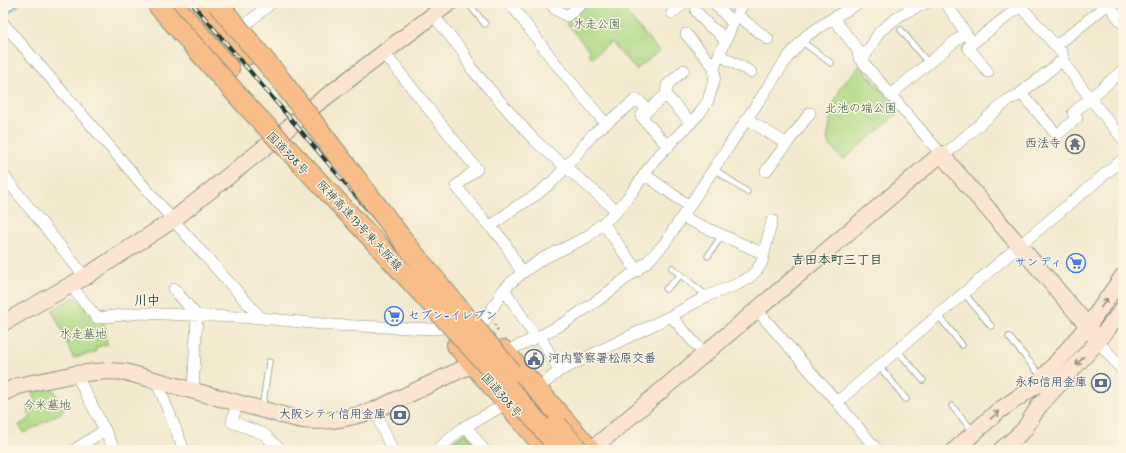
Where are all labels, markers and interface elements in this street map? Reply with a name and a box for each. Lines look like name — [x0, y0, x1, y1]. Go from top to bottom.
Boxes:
park label: 水走公園 — [573, 17, 621, 33]
park label: 北池の端公園 — [825, 101, 897, 117]
street label: 国道308号 — [262, 129, 312, 179]
temple icon: 西法寺 — [1064, 133, 1086, 155]
place label: 西法寺 — [1025, 136, 1061, 152]
street label: 阪神高速13号東大阪線 — [313, 177, 405, 275]
district label: 吉田本町三丁目 — [791, 252, 883, 269]
supermarket icon: サンディ — [1065, 252, 1087, 274]
place label: サンディ — [1014, 255, 1062, 271]
district label: 川中 — [134, 293, 160, 310]
one-way arrow — [1100, 298, 1108, 309]
supermarket icon: セブン-イレブン — [383, 305, 405, 327]
place label: セブン-イレブン — [408, 308, 497, 324]
park label: 水走墓地 — [59, 327, 107, 343]
public building icon: 河内警察署松原交番 — [523, 348, 545, 370]
place label: 河内警察署松原交番 — [548, 351, 656, 367]
one-way arrow — [1076, 355, 1085, 366]
street label: 国道308号 — [477, 370, 525, 422]
bank icon: 永和信用金庫 — [1090, 372, 1112, 394]
place label: 永和信用金庫 — [1015, 375, 1087, 391]
park label: 今米墓地 — [23, 398, 71, 414]
bank icon: 大阪シティ信用金庫 — [389, 404, 411, 426]
place label: 大阪シティ信用金庫 — [279, 407, 386, 423]
one-way arrow — [990, 410, 1000, 419]

